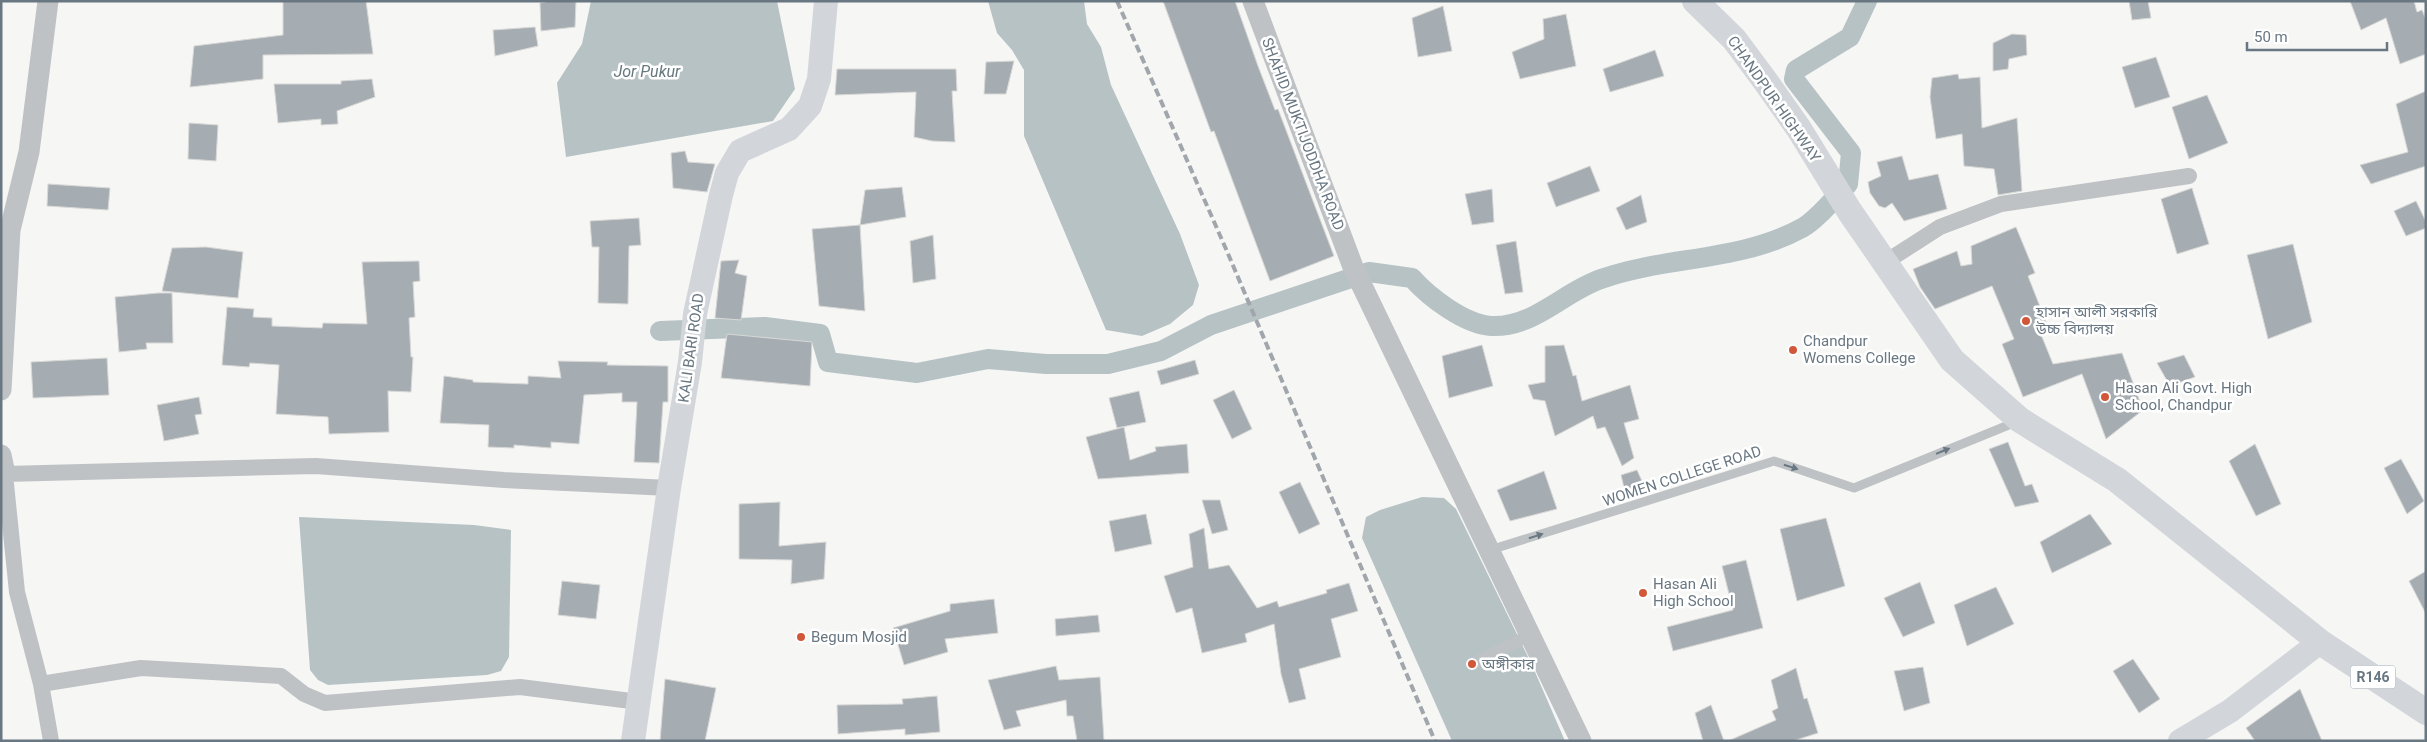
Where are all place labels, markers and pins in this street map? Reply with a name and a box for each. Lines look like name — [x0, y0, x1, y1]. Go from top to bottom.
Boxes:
place label: হাসান আলী সরকারি উচ্চ বিদ্যালয় — [2035, 303, 2159, 338]
marker: হাসান আলী সরকারি উচ্চ বিদ্যালয় — [2020, 315, 2032, 327]
place label: Chandpur Womens College — [1803, 332, 1915, 367]
marker: Chandpur Womens College — [1787, 344, 1799, 356]
place label: Hasan Ali Govt. High School, Chandpur — [2115, 379, 2252, 414]
marker: Hasan Ali Govt. High School, Chandpur — [2099, 391, 2111, 403]
place label: Hasan Ali High School — [1653, 575, 1734, 610]
marker: Hasan Ali High School — [1637, 587, 1649, 599]
place label: Begum Mosjid — [811, 628, 907, 646]
marker: Begum Mosjid — [795, 631, 807, 643]
place label: অঙ্গীকার — [1481, 655, 1536, 673]
marker: অঙ্গীকার — [1466, 658, 1478, 670]

